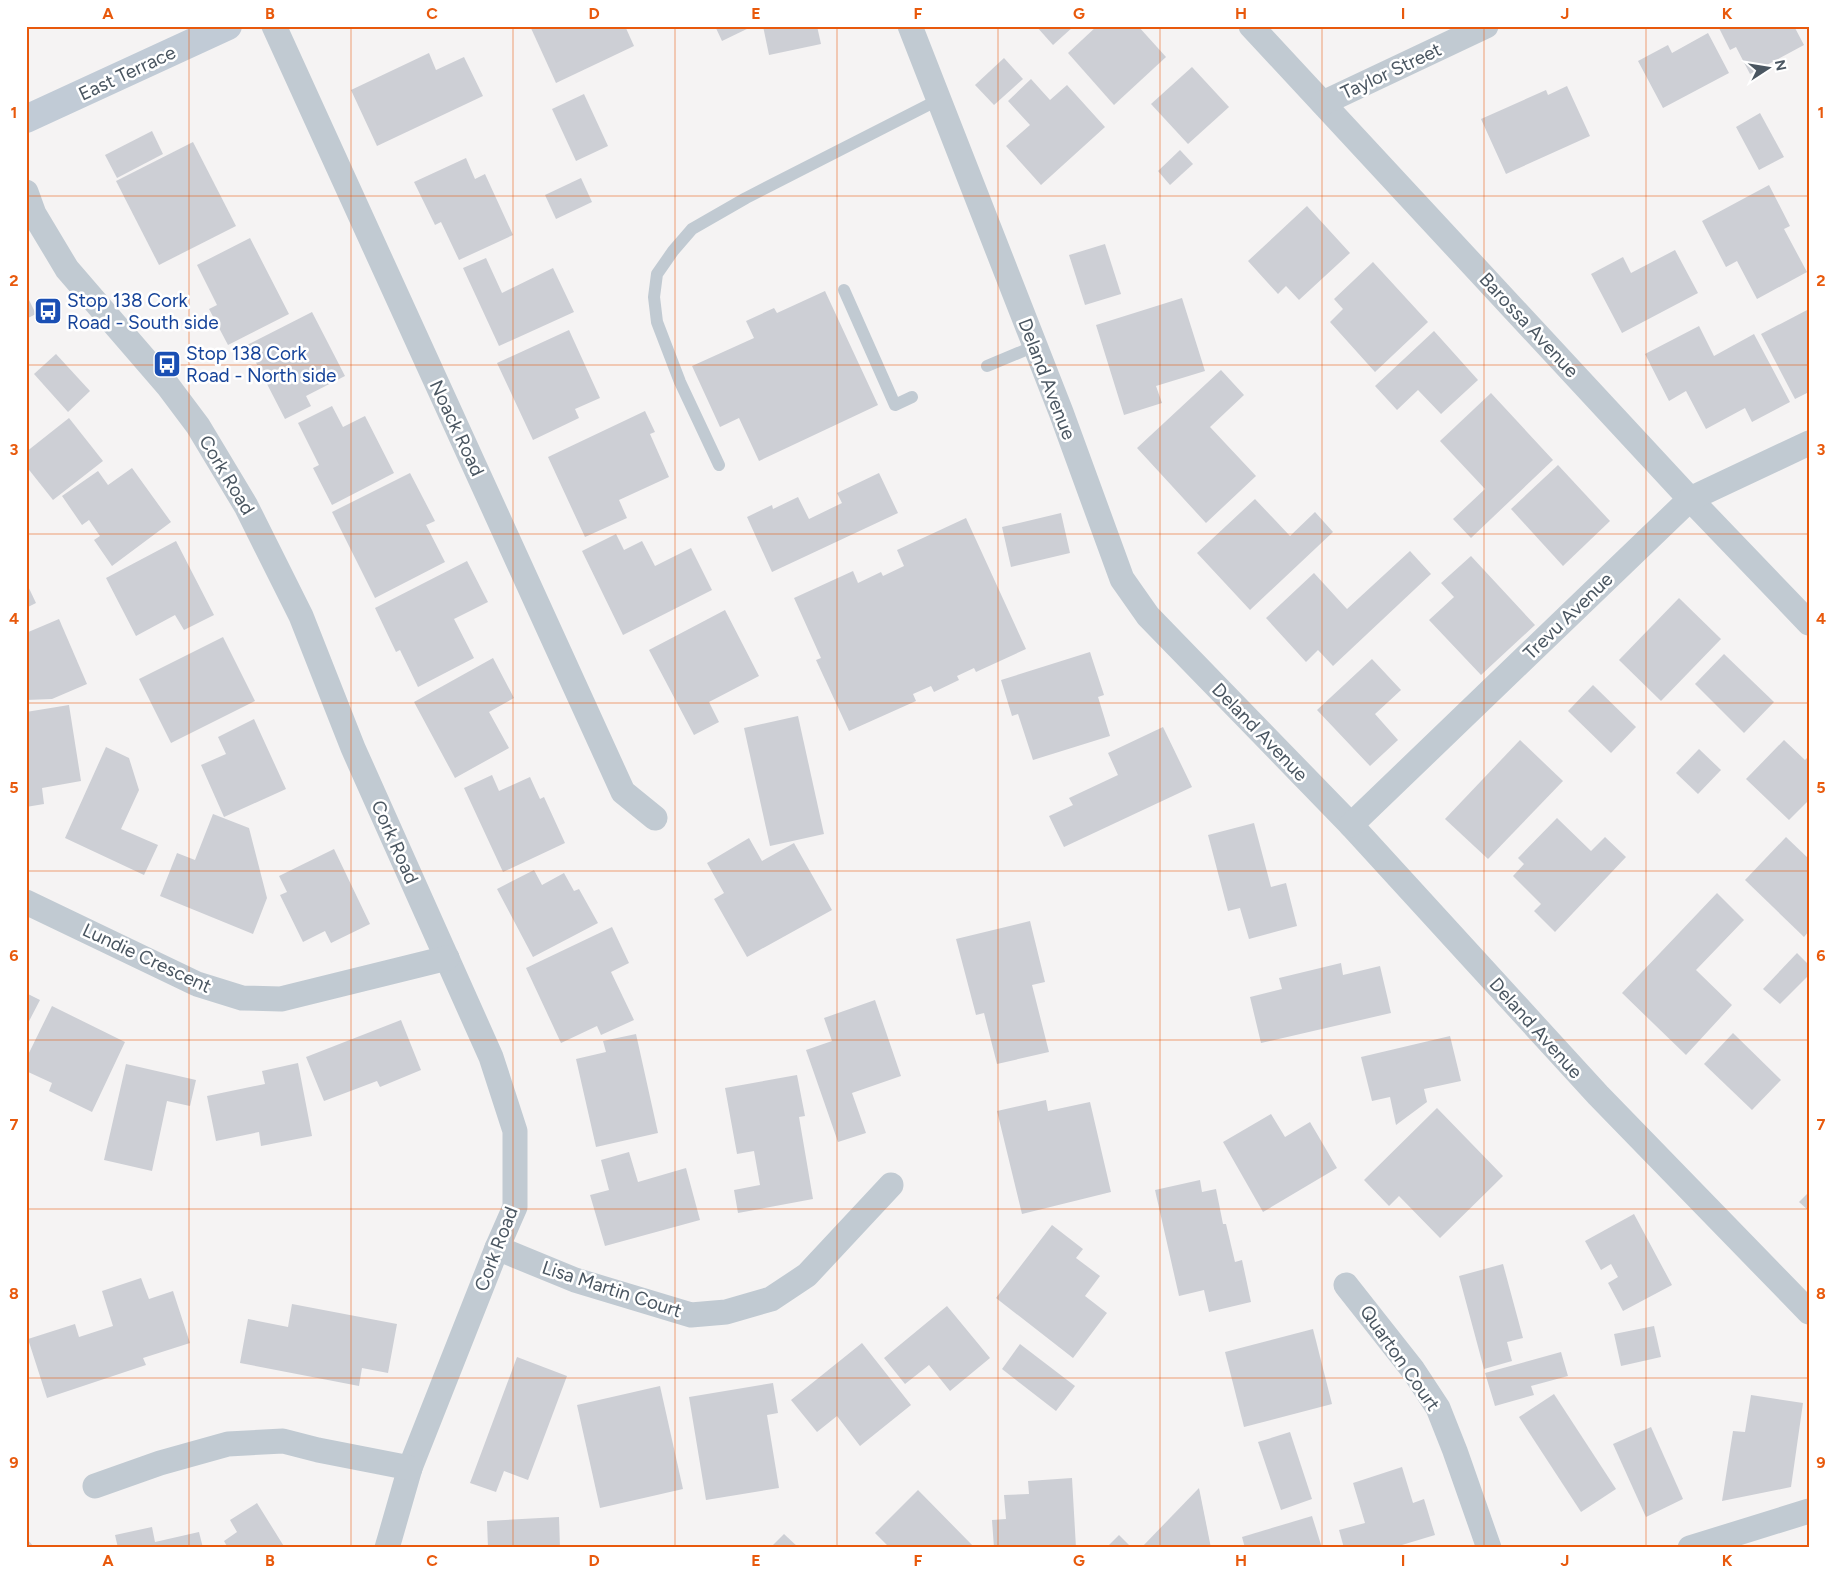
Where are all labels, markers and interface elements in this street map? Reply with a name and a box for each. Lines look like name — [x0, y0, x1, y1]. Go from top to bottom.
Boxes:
text: A — [102, 4, 114, 23]
text: B — [265, 4, 275, 23]
text: C — [426, 4, 438, 23]
text: D — [588, 4, 600, 23]
text: E — [751, 4, 761, 23]
text: F — [914, 4, 923, 23]
text: G — [1073, 4, 1085, 23]
text: H — [1235, 4, 1247, 23]
text: I — [1401, 4, 1405, 23]
text: J — [1561, 4, 1569, 23]
text: K — [1722, 4, 1733, 23]
street label: Taylor Street — [1337, 38, 1445, 104]
street label: East Terrace — [75, 40, 179, 106]
north arrow — [1742, 42, 1792, 92]
text: N — [1771, 58, 1790, 72]
text: 1 — [11, 103, 17, 122]
text: 1 — [1818, 103, 1824, 122]
street label: Barossa Avenue — [1475, 268, 1583, 382]
text: 2 — [9, 271, 19, 290]
text: 2 — [1816, 271, 1826, 290]
place label: Stop 138 Cork Road - South side — [67, 289, 219, 334]
bus stop icon: Stop 138 Cork Road - South side — [33, 296, 63, 326]
street label: Deland Avenue — [1013, 315, 1081, 443]
place label: Stop 138 Cork Road - North side — [186, 342, 336, 387]
bus stop icon: Stop 138 Cork Road - North side — [152, 349, 182, 379]
street label: Noack Road — [425, 376, 489, 480]
street label: Cork Road — [194, 431, 260, 519]
text: 3 — [10, 440, 19, 459]
text: 3 — [1817, 440, 1826, 459]
street label: Trevu Avenue — [1518, 568, 1618, 664]
text: 4 — [9, 609, 19, 628]
text: 4 — [1816, 609, 1826, 628]
street label: Deland Avenue — [1207, 678, 1313, 786]
text: 5 — [9, 778, 19, 797]
text: 5 — [1816, 778, 1826, 797]
street label: Cork Road — [366, 797, 424, 887]
street label: Lundie Crescent — [79, 918, 215, 998]
text: 6 — [9, 946, 19, 965]
text: 6 — [1816, 946, 1826, 965]
street label: Deland Avenue — [1485, 973, 1587, 1083]
text: 7 — [10, 1115, 19, 1134]
text: 7 — [1817, 1115, 1826, 1134]
street label: Cork Road — [469, 1203, 523, 1295]
street label: Lisa Martin Court — [539, 1256, 685, 1322]
text: 8 — [9, 1284, 19, 1303]
text: 8 — [1816, 1284, 1826, 1303]
street label: Quarton Court — [1355, 1301, 1445, 1415]
text: 9 — [9, 1453, 19, 1472]
text: 9 — [1816, 1453, 1826, 1472]
text: A — [102, 1551, 114, 1570]
text: B — [265, 1551, 275, 1570]
text: C — [426, 1551, 438, 1570]
text: D — [588, 1551, 600, 1570]
text: E — [751, 1551, 761, 1570]
text: F — [914, 1551, 923, 1570]
text: G — [1073, 1551, 1085, 1570]
text: H — [1235, 1551, 1247, 1570]
text: I — [1401, 1551, 1405, 1570]
text: J — [1561, 1551, 1569, 1570]
text: K — [1722, 1551, 1733, 1570]

